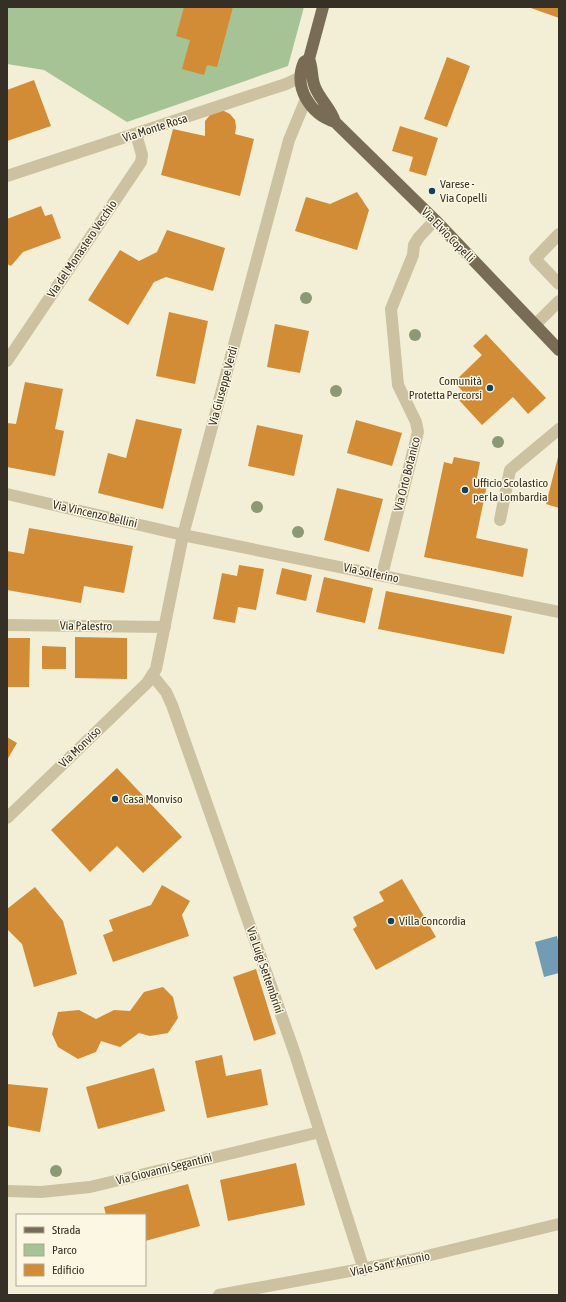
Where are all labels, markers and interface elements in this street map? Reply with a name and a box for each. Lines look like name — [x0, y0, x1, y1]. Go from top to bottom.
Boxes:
street label: Via Monte Rosa — [121, 111, 189, 145]
place label: Varese - Via Copelli — [440, 177, 487, 205]
marker: Varese - Via Copelli — [427, 186, 437, 196]
street label: Via del Monastero Vecchio — [44, 197, 120, 300]
street label: Via Elvio Copelli — [419, 205, 477, 265]
street label: Via Giuseppe Verdi — [206, 345, 240, 427]
place label: Comunità Protetta Percorsi — [409, 374, 482, 402]
marker: Comunità Protetta Percorsi — [485, 383, 495, 393]
street label: Via Orto Botanico — [391, 435, 423, 513]
place label: Ufficio Scolastico per la Lombardia — [473, 476, 549, 504]
marker: Ufficio Scolastico per la Lombardia — [460, 485, 470, 495]
street label: Via Vincenzo Bellini — [51, 497, 139, 531]
street label: Via Solferino — [342, 560, 400, 586]
street label: Via Palestro — [60, 619, 113, 633]
street label: Via Monviso — [56, 723, 104, 770]
place label: Casa Monviso — [123, 792, 183, 806]
marker: Casa Monviso — [110, 794, 120, 804]
place label: Villa Concordia — [399, 914, 466, 928]
marker: Villa Concordia — [386, 916, 396, 926]
street label: Via Luigi Settembrini — [244, 925, 286, 1015]
street label: Via Giovanni Segantini — [114, 1150, 214, 1188]
legend — [16, 1214, 146, 1286]
text: Strada — [52, 1223, 81, 1237]
text: Parco — [52, 1243, 77, 1257]
street label: Viale Sant'Antonio — [349, 1249, 431, 1279]
text: Edificio — [52, 1263, 85, 1277]

